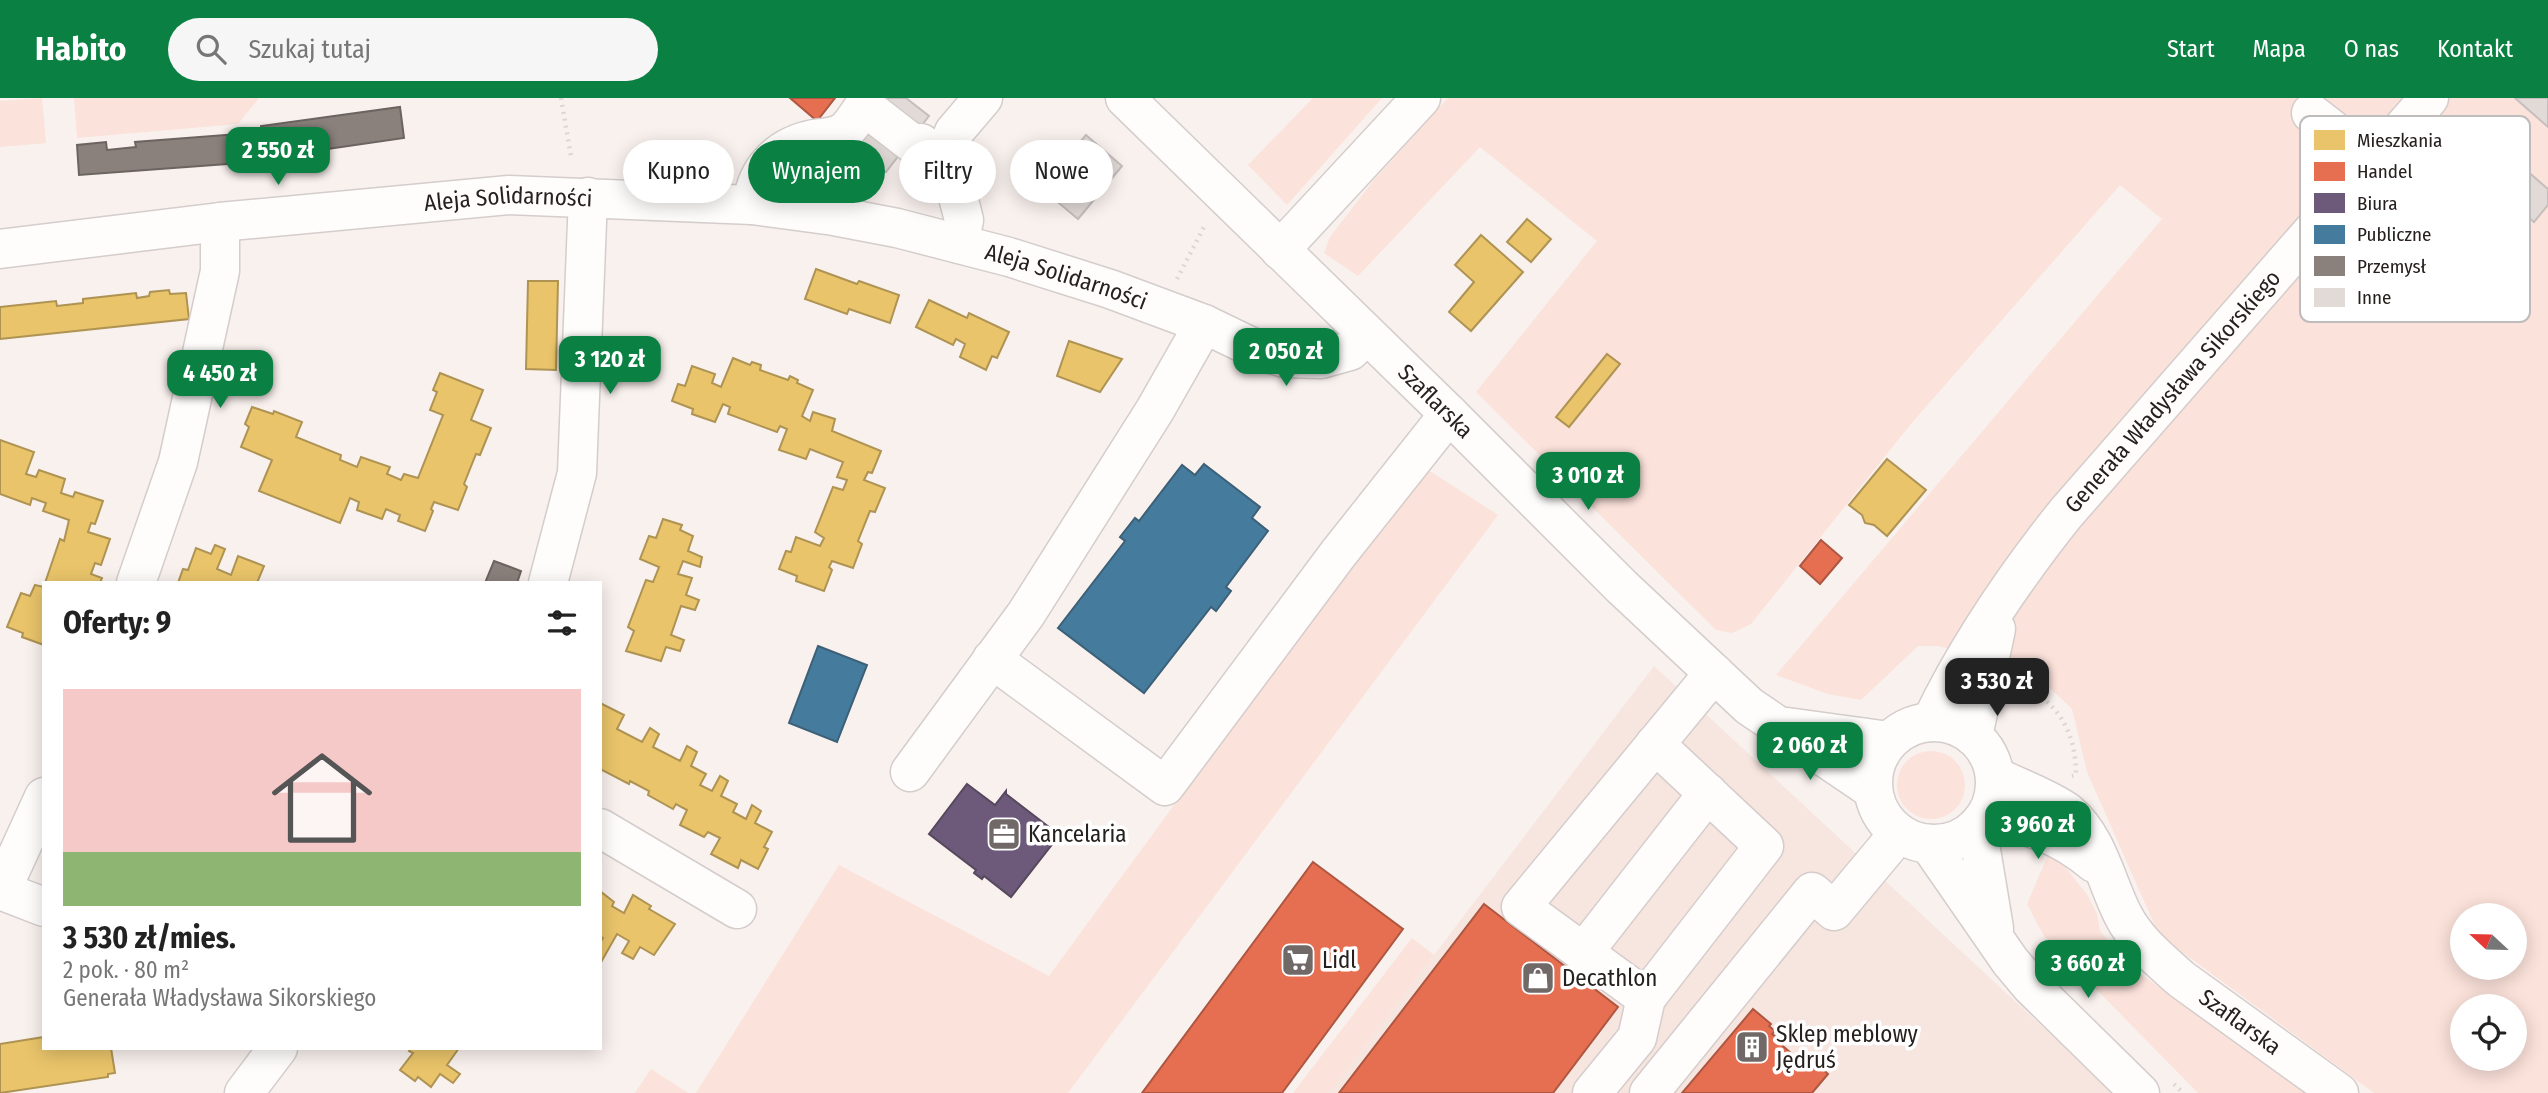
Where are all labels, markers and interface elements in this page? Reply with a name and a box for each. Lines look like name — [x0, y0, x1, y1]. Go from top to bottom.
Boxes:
search box — [168, 18, 658, 81]
text: Habito — [35, 29, 126, 69]
icon: search — [192, 30, 230, 68]
text: Szukaj tutaj — [248, 34, 371, 65]
text: Start — [2167, 35, 2215, 63]
text: Mapa — [2253, 35, 2306, 63]
text: O nas — [2344, 35, 2399, 63]
text: Kontakt — [2437, 35, 2513, 63]
legend — [2300, 116, 2530, 322]
pin: 2 550 zł — [206, 127, 350, 187]
text: Mieszkania — [2357, 129, 2442, 152]
text: 2 550 zł — [242, 136, 314, 164]
chip: Kupno — [623, 140, 734, 203]
chip: Wynajem — [748, 140, 885, 203]
chip: Filtry — [899, 140, 996, 203]
chip: Nowe — [1010, 140, 1113, 203]
text: Handel — [2357, 160, 2412, 183]
street label: Aleja Solidarności — [423, 181, 593, 217]
text: Biura — [2357, 192, 2397, 215]
text: Publiczne — [2357, 223, 2431, 246]
street label: Aleja Solidarności — [982, 237, 1151, 316]
text: Przemysł — [2357, 255, 2426, 278]
street label: Generała Władysława Sikorskiego — [2059, 264, 2286, 519]
text: Inne — [2357, 286, 2391, 309]
pin: 2 050 zł — [1214, 328, 1358, 388]
pin: 3 120 zł — [538, 336, 682, 396]
text: 2 050 zł — [1249, 337, 1323, 365]
text: 3 120 zł — [575, 345, 645, 373]
pin: 4 450 zł — [148, 350, 292, 410]
street label: Szaflarska — [1392, 358, 1479, 444]
text: 4 450 zł — [183, 359, 257, 387]
pin: 3 010 zł — [1516, 452, 1660, 512]
text: 3 010 zł — [1552, 461, 1624, 489]
icon: filters — [543, 604, 581, 642]
text: Oferty: 9 — [63, 605, 171, 641]
pin: 3 530 zł — [1925, 658, 2069, 718]
text: 3 530 zł — [1961, 667, 2033, 695]
pin: 2 060 zł — [1738, 722, 1882, 782]
text: 2 060 zł — [1773, 731, 1847, 759]
icon: home — [259, 735, 385, 861]
pin: 3 960 zł — [1966, 802, 2110, 861]
text: 3 960 zł — [2001, 810, 2075, 838]
office icon: Kancelaria — [985, 815, 1023, 853]
place label: Kancelaria — [1028, 820, 1127, 848]
north arrow — [2450, 903, 2527, 980]
map controls — [2450, 903, 2527, 1071]
text: 3 530 zł/mies. — [63, 920, 236, 956]
pin: 3 660 zł — [2016, 940, 2160, 1000]
supermarket icon: Lidl — [1279, 941, 1317, 979]
place label: Lidl — [1322, 946, 1356, 974]
text: 3 660 zł — [2051, 949, 2125, 977]
text: 2 pok. · 80 m² — [63, 956, 189, 984]
shop icon: Decathlon — [1519, 959, 1557, 997]
place label: Decathlon — [1562, 964, 1657, 992]
street label: Szaflarska — [2194, 983, 2287, 1061]
text: Generała Władysława Sikorskiego — [63, 984, 376, 1012]
button: locate — [2450, 994, 2527, 1071]
place label: Sklep meblowy Jędruś — [1776, 1020, 1918, 1074]
building icon: Sklep meblowy Jędruś — [1733, 1028, 1771, 1066]

